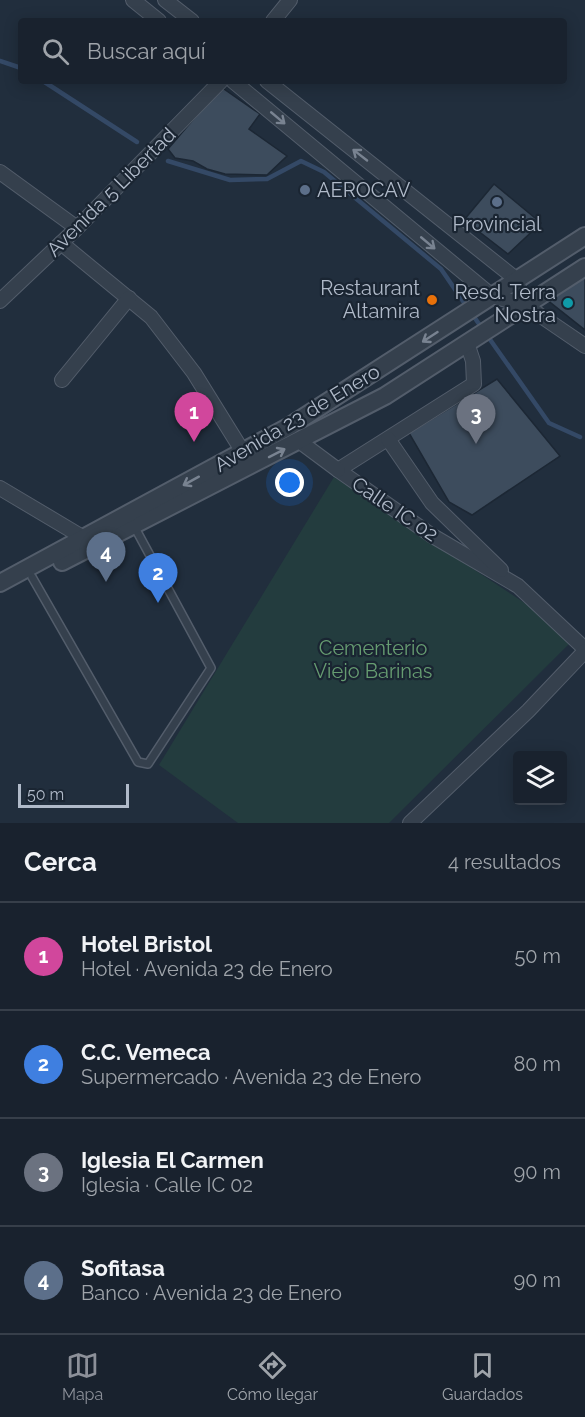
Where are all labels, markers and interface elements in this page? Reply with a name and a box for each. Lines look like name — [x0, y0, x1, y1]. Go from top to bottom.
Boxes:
search box — [18, 18, 567, 84]
icon: search — [39, 35, 72, 68]
text: Buscar aquí — [87, 38, 206, 64]
one-way arrow — [270, 112, 286, 125]
street label: Avenida 5 Libertad — [42, 123, 180, 261]
one-way arrow — [352, 148, 368, 161]
place label: AEROCAV — [317, 178, 411, 202]
marker: AEROCAV — [298, 183, 312, 197]
marker: Provincial — [490, 195, 504, 209]
place label: Provincial — [452, 212, 542, 236]
one-way arrow — [420, 236, 435, 250]
place label: Restaurant Altamira — [320, 276, 420, 323]
place label: Resd. Terra Nostra — [455, 280, 556, 327]
marker: Restaurant Altamira — [425, 293, 439, 307]
marker: Resd. Terra Nostra — [561, 296, 575, 310]
one-way arrow — [423, 331, 439, 343]
street label: Avenida 23 de Enero — [210, 359, 384, 477]
pin: 1 — [174, 392, 214, 442]
pin: 3 — [456, 394, 496, 444]
one-way arrow — [267, 447, 285, 458]
your location — [275, 468, 304, 497]
street label: Calle IC 02 — [347, 471, 443, 547]
one-way arrow — [183, 475, 200, 487]
pin: 4 — [86, 532, 126, 582]
pin: 2 — [138, 554, 178, 603]
park label: Cementerio Viejo Barinas — [314, 636, 433, 683]
map controls — [513, 751, 567, 805]
button: layers — [513, 751, 567, 805]
scale bar — [18, 781, 129, 808]
text: 50 m — [27, 785, 64, 804]
text: Cerca — [24, 847, 97, 877]
text: 4 resultados — [448, 850, 561, 874]
text: Hotel Bristol — [81, 931, 212, 957]
text: 1 — [39, 944, 48, 968]
text: 50 m — [514, 944, 561, 968]
text: Hotel · Avenida 23 de Enero — [81, 957, 333, 981]
text: C.C. Vemeca — [81, 1039, 211, 1065]
text: 2 — [38, 1052, 49, 1076]
text: 80 m — [513, 1052, 561, 1076]
text: Supermercado · Avenida 23 de Enero — [81, 1065, 421, 1089]
text: Iglesia El Carmen — [81, 1147, 264, 1173]
text: 3 — [38, 1160, 49, 1184]
text: 90 m — [514, 1160, 561, 1184]
text: Iglesia · Calle IC 02 — [81, 1173, 253, 1197]
text: Sofitasa — [81, 1255, 165, 1281]
text: 4 — [38, 1268, 49, 1292]
text: 90 m — [514, 1268, 561, 1292]
text: Banco · Avenida 23 de Enero — [81, 1281, 342, 1305]
tab: Mapa — [62, 1349, 103, 1404]
tab: Cómo llegar — [227, 1349, 318, 1404]
tab: Guardados — [442, 1349, 523, 1404]

